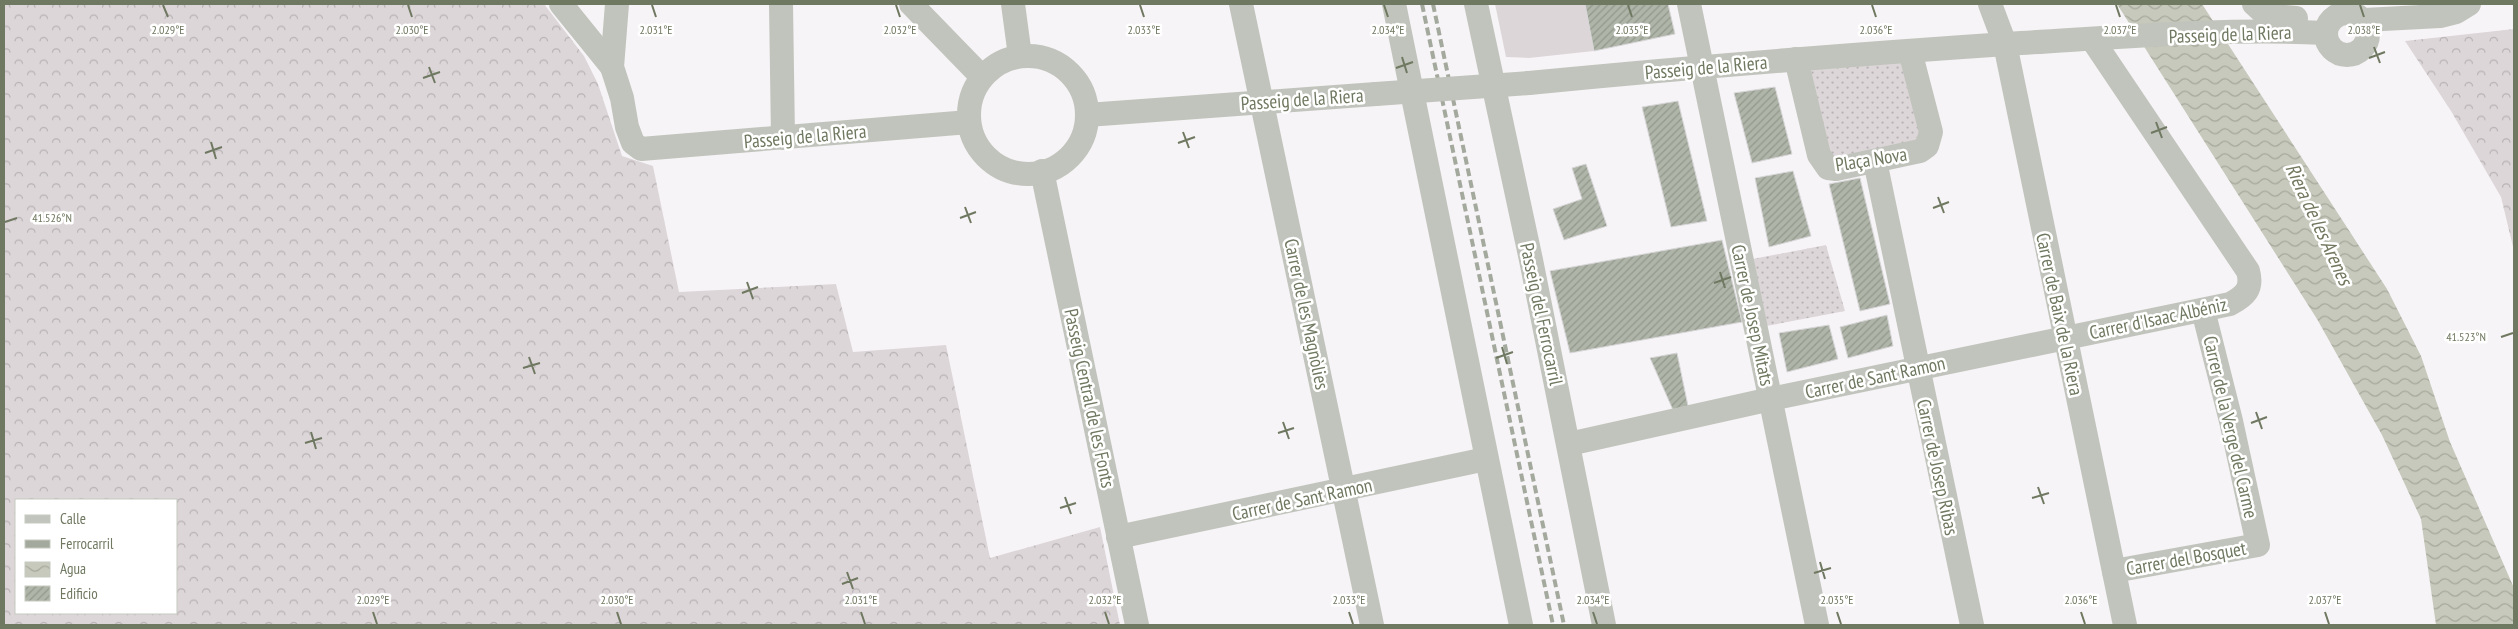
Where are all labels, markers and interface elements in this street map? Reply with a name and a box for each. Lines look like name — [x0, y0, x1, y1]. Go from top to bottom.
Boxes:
street label: Passeig de la Riera — [2168, 20, 2292, 48]
text: 2.029°E — [152, 22, 185, 37]
text: 2.030°E — [396, 22, 429, 37]
text: 2.031°E — [640, 22, 673, 37]
text: 2.032°E — [884, 22, 917, 37]
text: 2.033°E — [1128, 22, 1161, 37]
text: 2.034°E — [1372, 22, 1405, 37]
text: 2.035°E — [1616, 22, 1649, 37]
text: 2.036°E — [1860, 22, 1893, 37]
text: 2.037°E — [2104, 22, 2137, 37]
text: 2.038°E — [2348, 22, 2381, 37]
street label: Passeig de la Riera — [1644, 50, 1768, 84]
street label: Passeig de la Riera — [1240, 83, 1364, 115]
street label: Passeig de la Riera — [743, 119, 867, 153]
street label: Plaça Nova — [1833, 142, 1909, 176]
water label: Riera de les Arenes — [2279, 159, 2360, 291]
text: 41.526°N — [32, 210, 72, 225]
street label: Carrer de Baix de la Riera — [2031, 230, 2089, 398]
street label: Carrer de les Magnòlies — [1279, 236, 1335, 392]
street label: Passeig del Ferrocarril — [1515, 241, 1569, 388]
street label: Carrer de Josep Mitats — [1726, 242, 1780, 388]
street label: Carrer d'Isaac Albéniz — [2087, 292, 2229, 344]
street label: Passeig Central de les Fonts — [1059, 306, 1121, 490]
text: 41.523°N — [2446, 329, 2486, 344]
street label: Carrer de la Verge del Carme — [2198, 334, 2264, 521]
street label: Carrer de Sant Ramon — [1803, 350, 1947, 404]
street label: Carrer de Josep Ribas — [1912, 397, 1964, 537]
street label: Carrer de Sant Ramon — [1230, 472, 1374, 526]
legend — [15, 499, 178, 614]
text: Calle — [60, 509, 86, 528]
text: Ferrocarril — [60, 534, 114, 553]
street label: Carrer del Bosquet — [2124, 536, 2249, 580]
text: Agua — [60, 559, 86, 578]
text: Edificio — [60, 584, 98, 603]
text: 2.029°E — [357, 592, 390, 607]
text: 2.030°E — [601, 592, 634, 607]
text: 2.031°E — [845, 592, 878, 607]
text: 2.032°E — [1089, 592, 1122, 607]
text: 2.033°E — [1333, 592, 1366, 607]
text: 2.034°E — [1577, 592, 1610, 607]
text: 2.035°E — [1821, 592, 1854, 607]
text: 2.036°E — [2065, 592, 2098, 607]
text: 2.037°E — [2309, 592, 2342, 607]

